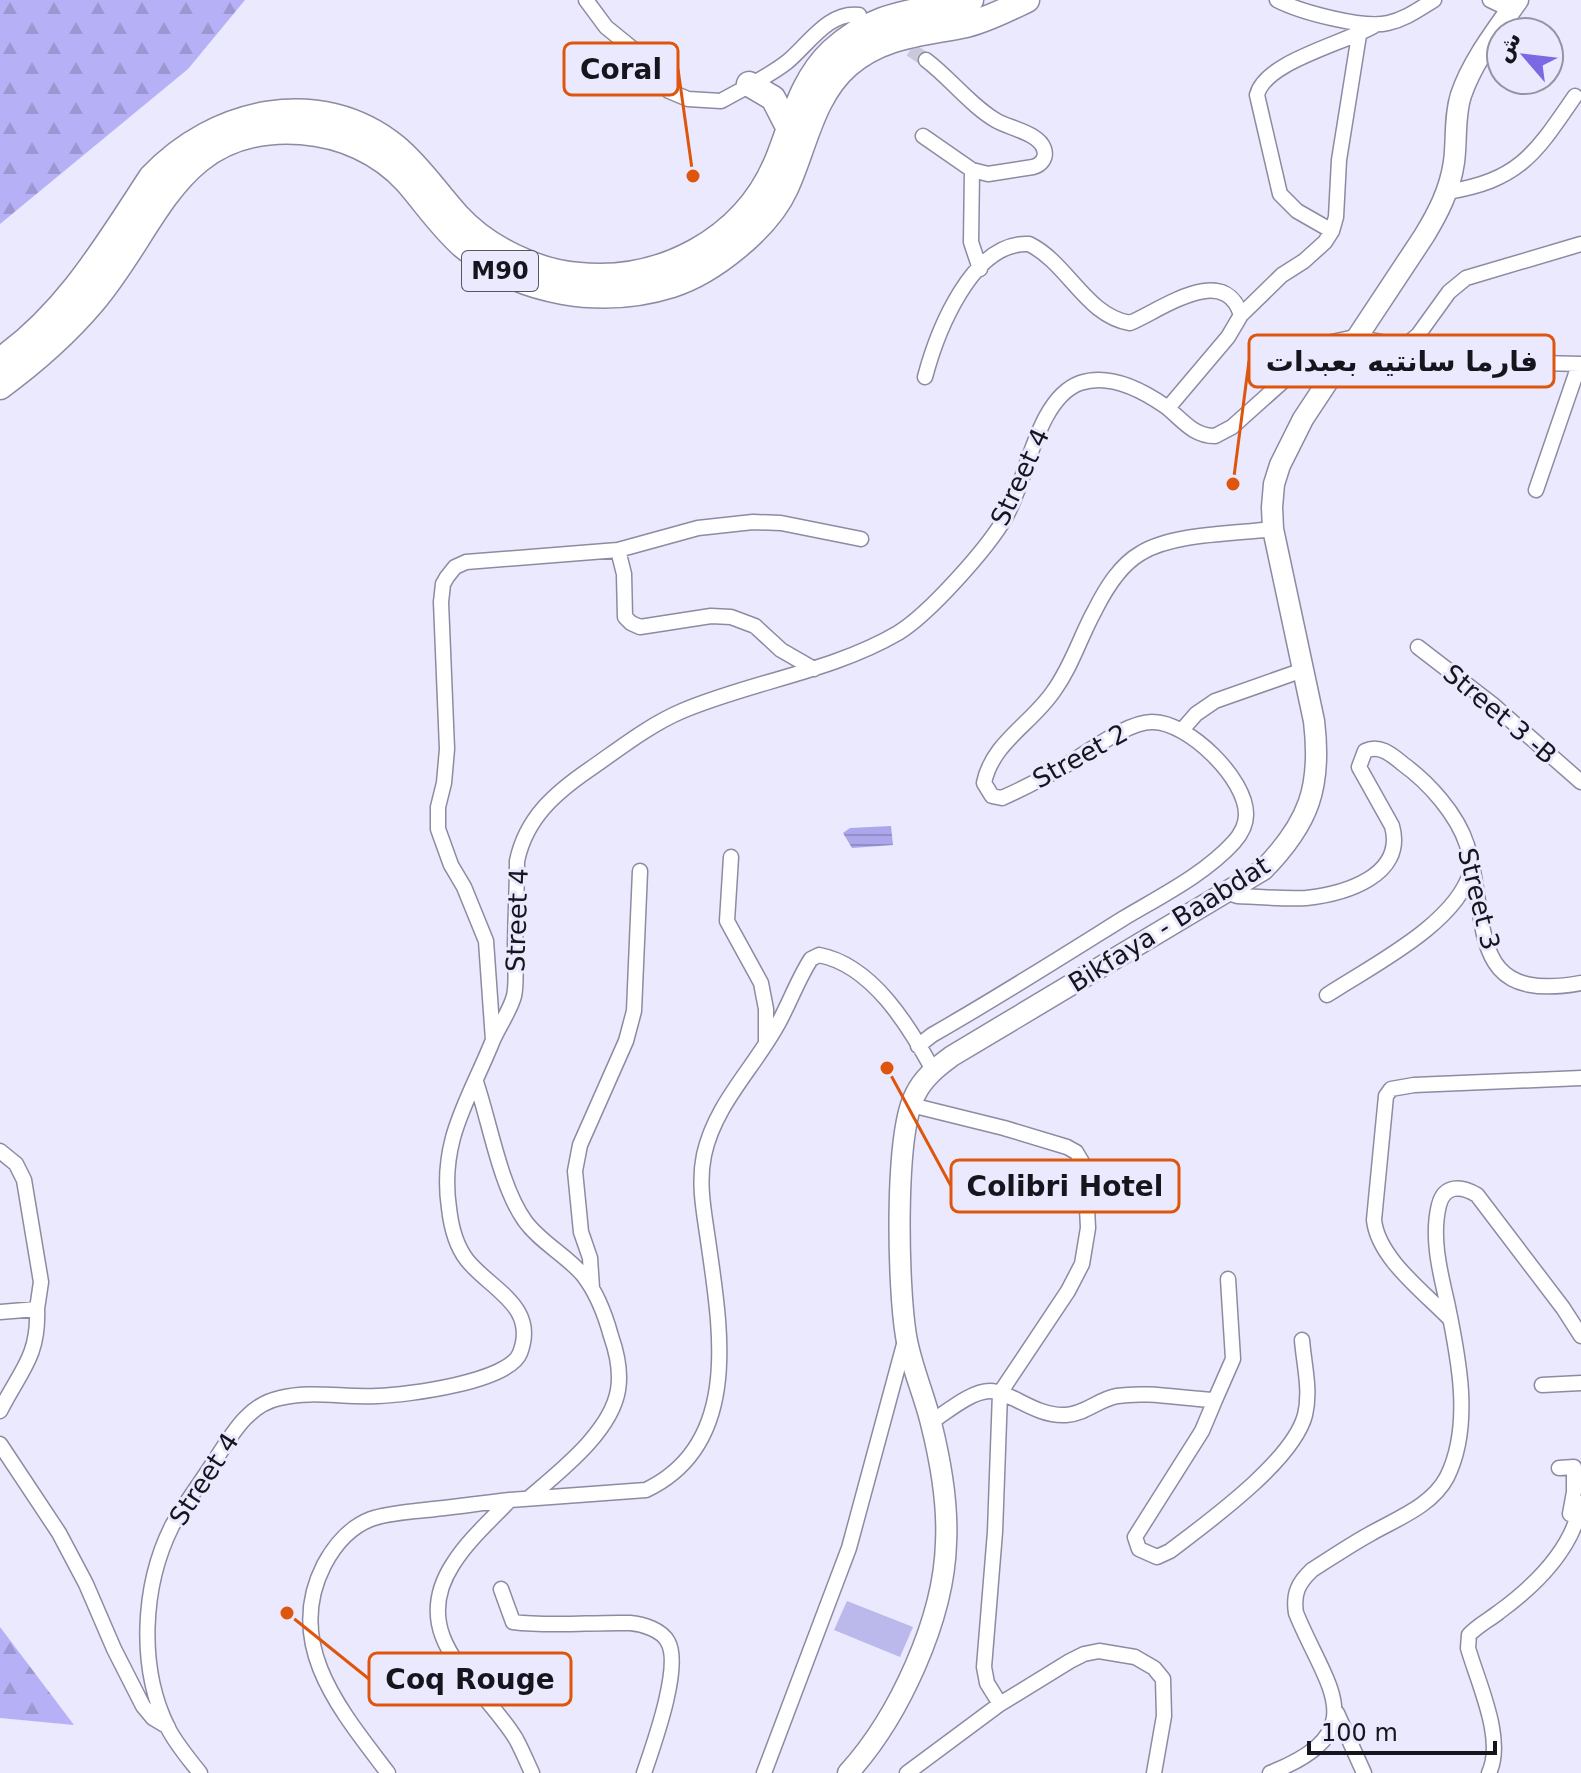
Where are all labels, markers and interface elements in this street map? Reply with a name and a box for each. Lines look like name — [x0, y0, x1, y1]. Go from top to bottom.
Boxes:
north arrow — [1485, 16, 1565, 96]
text: ش — [1490, 28, 1526, 66]
callout: Coral — [564, 43, 678, 95]
text: Coral — [580, 53, 662, 86]
road number: M90 — [462, 251, 538, 291]
callout: فارما سانتيه بعبدات — [1249, 335, 1554, 387]
text: فارما سانتيه بعبدات — [1266, 345, 1538, 378]
street label: Street 4 — [984, 424, 1056, 530]
street label: Street 3 -B — [1437, 658, 1563, 770]
street label: Street 2 — [1027, 718, 1133, 794]
street label: Street 3 — [1452, 845, 1506, 953]
street label: Bikfaya - Baabdat — [1063, 850, 1275, 998]
street label: Street 4 — [500, 868, 534, 972]
callout: Colibri Hotel — [951, 1160, 1179, 1212]
text: Colibri Hotel — [967, 1170, 1163, 1203]
street label: Street 4 — [163, 1427, 245, 1531]
callout: Coq Rouge — [369, 1653, 571, 1705]
text: Coq Rouge — [385, 1663, 555, 1696]
scale bar — [1309, 1705, 1495, 1755]
text: 100 m — [1321, 1719, 1398, 1747]

